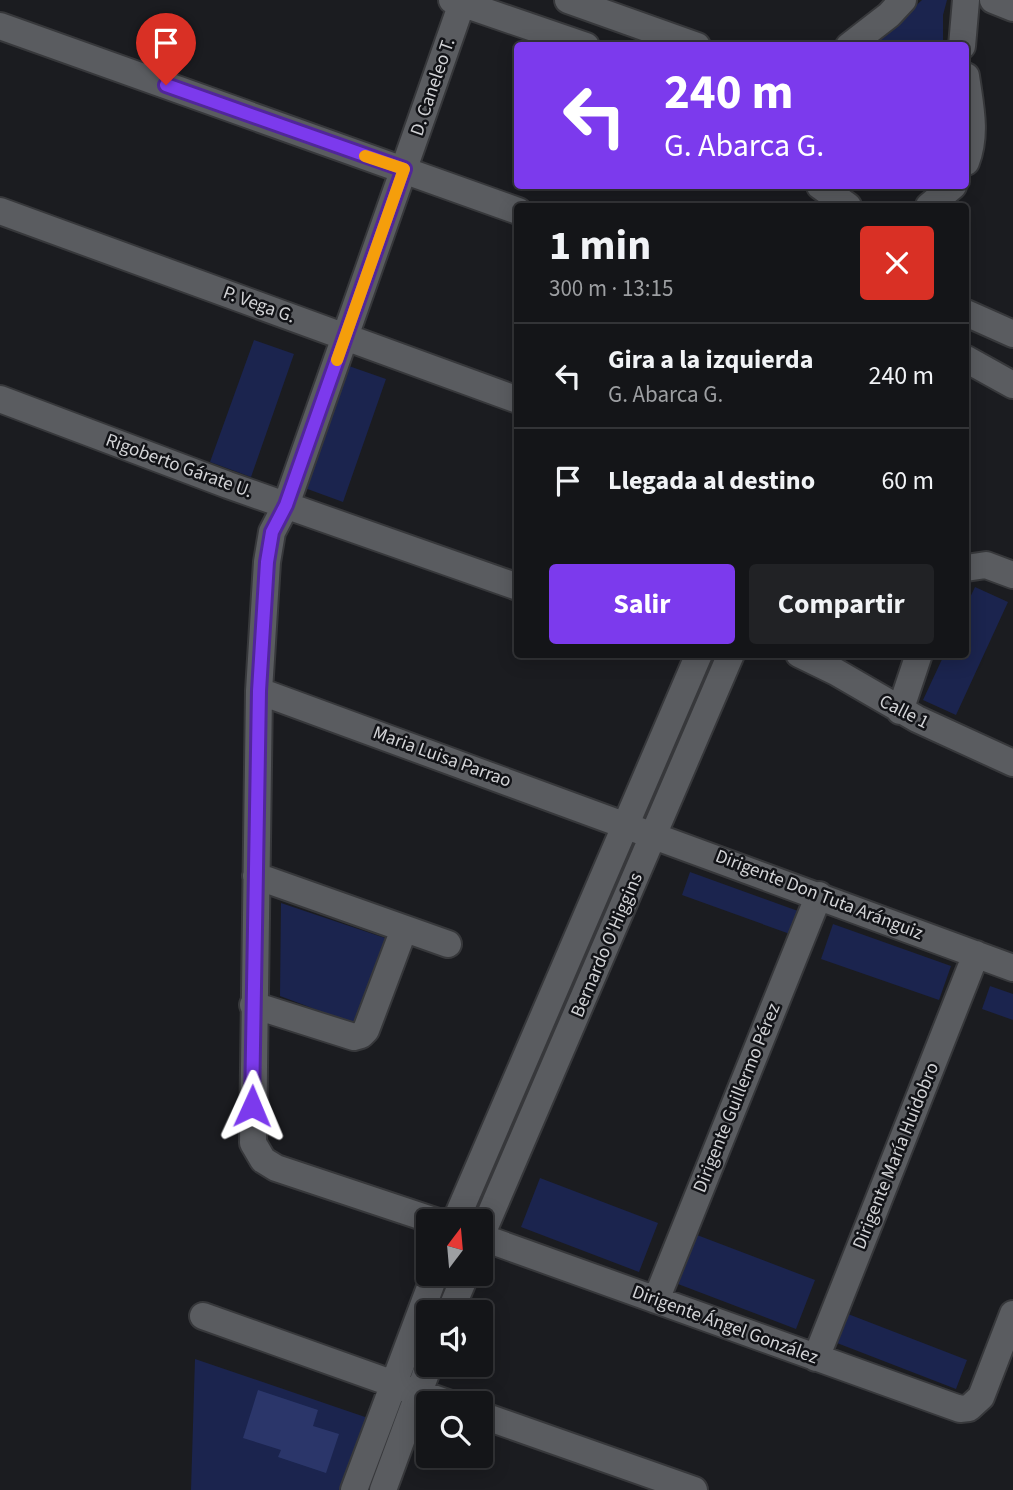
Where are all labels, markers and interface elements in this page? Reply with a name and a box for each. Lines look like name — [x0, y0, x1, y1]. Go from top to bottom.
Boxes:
pin — [136, 13, 196, 85]
icon: arrive — [147, 24, 185, 62]
street label: D. Caneleo T. — [404, 35, 462, 139]
text: 240 m — [664, 58, 793, 128]
icon: left — [549, 70, 640, 161]
text: G. Abarca G. — [664, 123, 824, 169]
text: 1 min — [549, 216, 651, 276]
button: close — [860, 226, 934, 300]
text: 300 m · 13:15 — [549, 272, 673, 305]
street label: P. Vega G. — [219, 279, 299, 331]
text: Gira a la izquierda — [608, 341, 813, 378]
icon: left — [549, 357, 587, 395]
text: 240 m — [868, 357, 934, 394]
text: G. Abarca G. — [608, 378, 723, 411]
street label: Rigoberto Gárate U. — [102, 427, 256, 505]
icon: arrive — [549, 462, 587, 500]
text: Llegada al destino — [608, 462, 815, 499]
text: 60 m — [881, 462, 934, 499]
button: Salir — [549, 564, 735, 644]
button: Compartir — [749, 564, 934, 644]
street label: Calle 1 — [874, 688, 934, 736]
street label: Maria Luisa Parrao — [369, 719, 515, 795]
street label: Dirigente Don Tuta Aránguiz — [711, 843, 927, 947]
street label: Bernardo O'Higgins — [564, 868, 650, 1022]
street label: Dirigente Guillermo Pérez — [687, 999, 787, 1197]
street label: Dirigente María Huidobro — [846, 1058, 946, 1254]
position arrow — [215, 1069, 289, 1143]
north arrow — [416, 1209, 494, 1286]
map controls — [416, 1209, 493, 1468]
street label: Dirigente Ángel González — [628, 1279, 822, 1371]
button: sound — [416, 1300, 493, 1377]
button: search — [416, 1391, 493, 1468]

